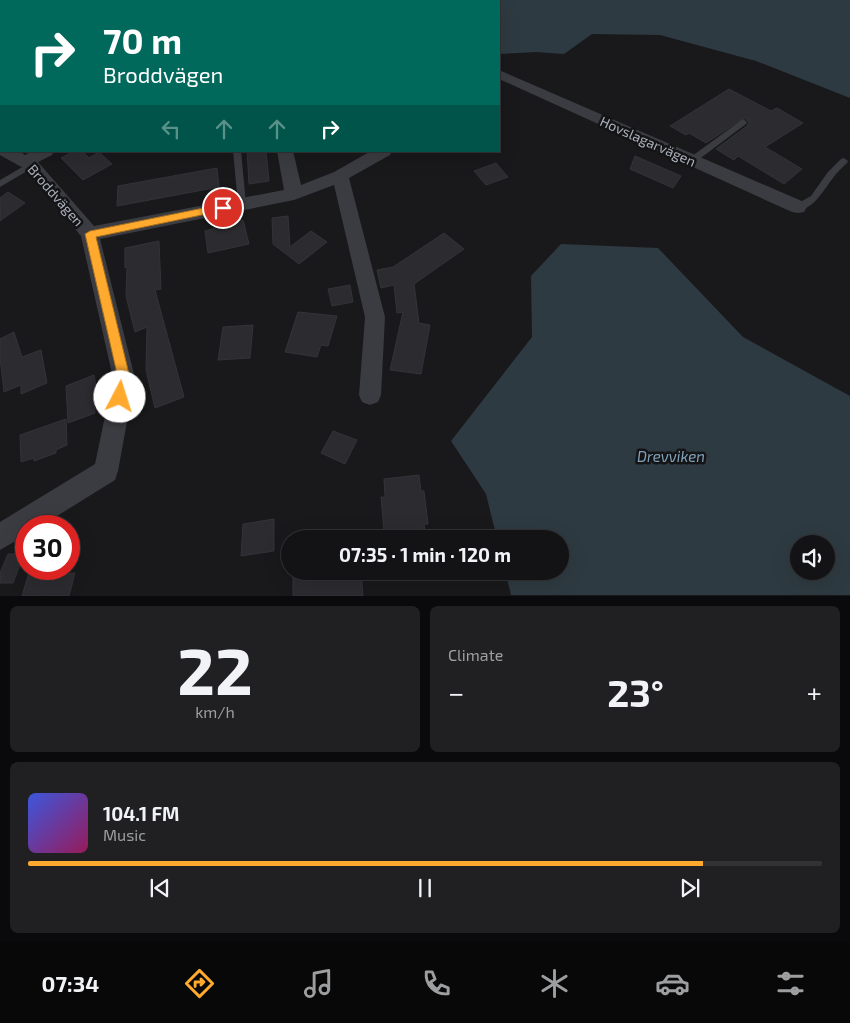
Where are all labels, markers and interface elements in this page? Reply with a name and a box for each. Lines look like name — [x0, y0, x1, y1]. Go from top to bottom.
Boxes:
text: 70 m — [103, 19, 182, 61]
icon: right — [20, 20, 85, 85]
text: Broddvägen — [103, 61, 223, 87]
street label: Hovslagarvägen — [597, 112, 699, 170]
icon: left — [157, 115, 185, 143]
icon: ahead — [210, 115, 238, 143]
icon: ahead — [263, 115, 291, 143]
icon: right — [316, 115, 344, 143]
street label: Broddvägen — [24, 161, 88, 229]
pin — [202, 187, 244, 229]
icon: arrive — [209, 194, 237, 222]
position arrow — [93, 370, 145, 422]
water label: Drevviken — [637, 447, 705, 465]
speed limit sign: 30 — [15, 515, 80, 580]
map controls — [790, 535, 835, 580]
button: sound — [790, 535, 835, 580]
text: 07:35 · 1 min · 120 m — [339, 543, 511, 566]
text: 22 — [177, 630, 253, 708]
text: Climate — [448, 645, 503, 664]
text: 23° — [607, 669, 664, 715]
text: − — [448, 675, 464, 709]
text: + — [807, 675, 822, 709]
text: km/h — [195, 702, 235, 721]
text: 104.1 FM — [103, 802, 179, 825]
text: Music — [103, 825, 146, 844]
icon: previous — [146, 874, 174, 902]
icon: pause — [411, 874, 439, 902]
icon: next — [676, 874, 704, 902]
icon: directions — [182, 966, 217, 1001]
icon: music — [301, 966, 336, 1001]
icon: phone — [419, 966, 454, 1001]
icon: climate — [537, 966, 572, 1001]
icon: car — [655, 966, 690, 1001]
icon: filters — [773, 966, 808, 1001]
text: 07:34 — [42, 970, 99, 996]

